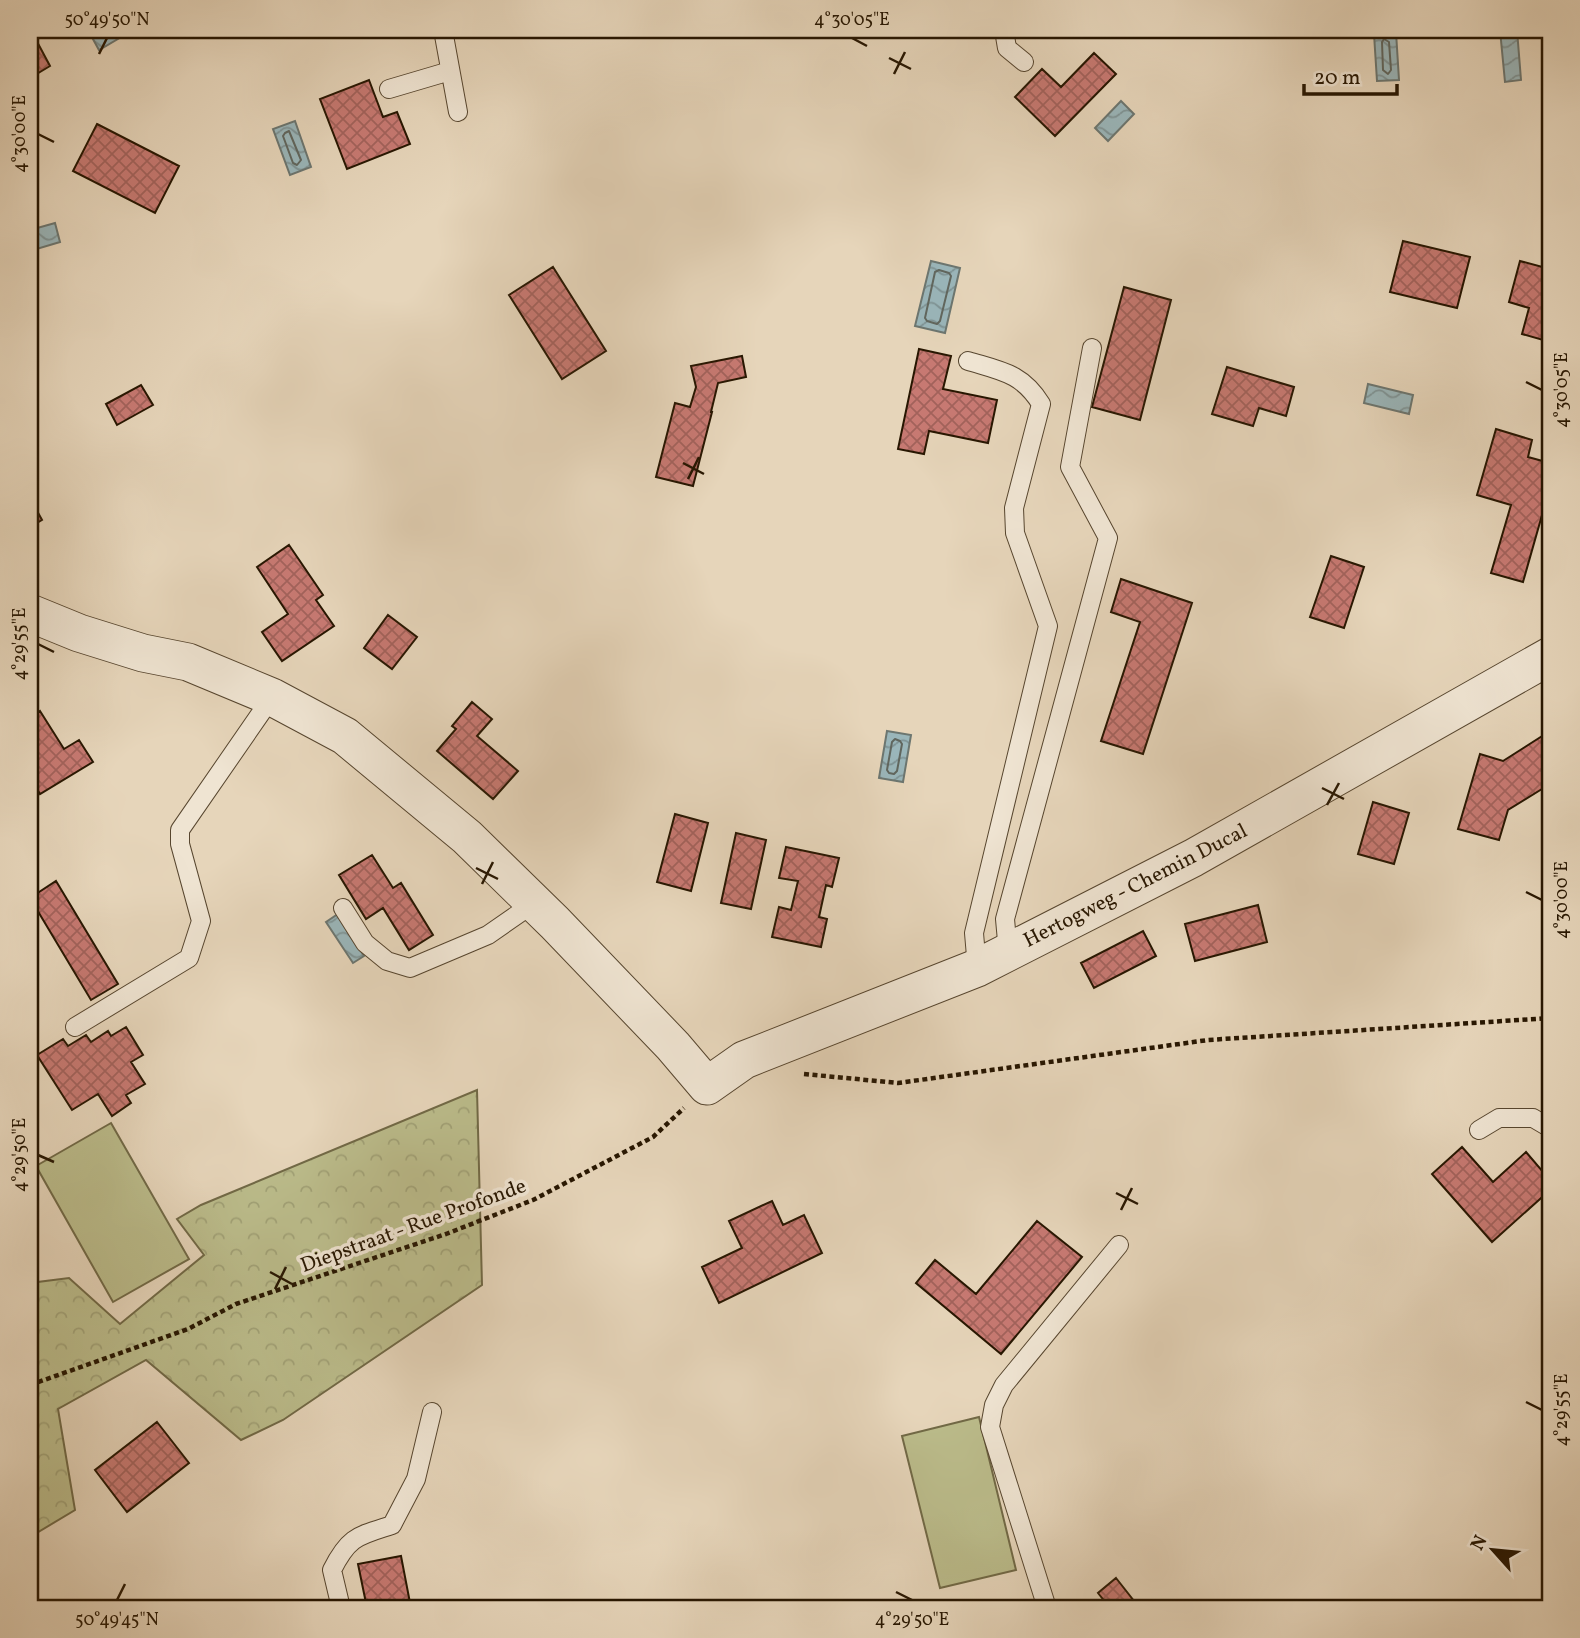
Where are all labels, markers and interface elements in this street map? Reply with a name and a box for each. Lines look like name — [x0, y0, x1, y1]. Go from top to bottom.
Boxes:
text: 50°49'50"N — [64, 8, 150, 33]
text: 4°30'05"E — [814, 8, 890, 33]
scale bar — [1304, 52, 1396, 96]
text: 20 m — [1314, 64, 1360, 93]
text: 4°30'00"E — [8, 95, 33, 173]
text: 4°30'05"E — [1550, 352, 1575, 428]
text: 4°29'55"E — [8, 607, 33, 681]
street label: Hertogweg - Chemin Ducal — [1019, 817, 1253, 956]
text: 4°30'00"E — [1550, 861, 1575, 939]
text: 4°29'50"E — [8, 1118, 33, 1192]
street label: Diepstraat - Rue Profonde — [297, 1172, 530, 1281]
text: 4°29'55"E — [1550, 1373, 1575, 1447]
north arrow — [1458, 1516, 1528, 1586]
text: N — [1465, 1531, 1494, 1555]
text: 50°49'45"N — [75, 1608, 159, 1633]
text: 4°29'50"E — [875, 1608, 949, 1633]

